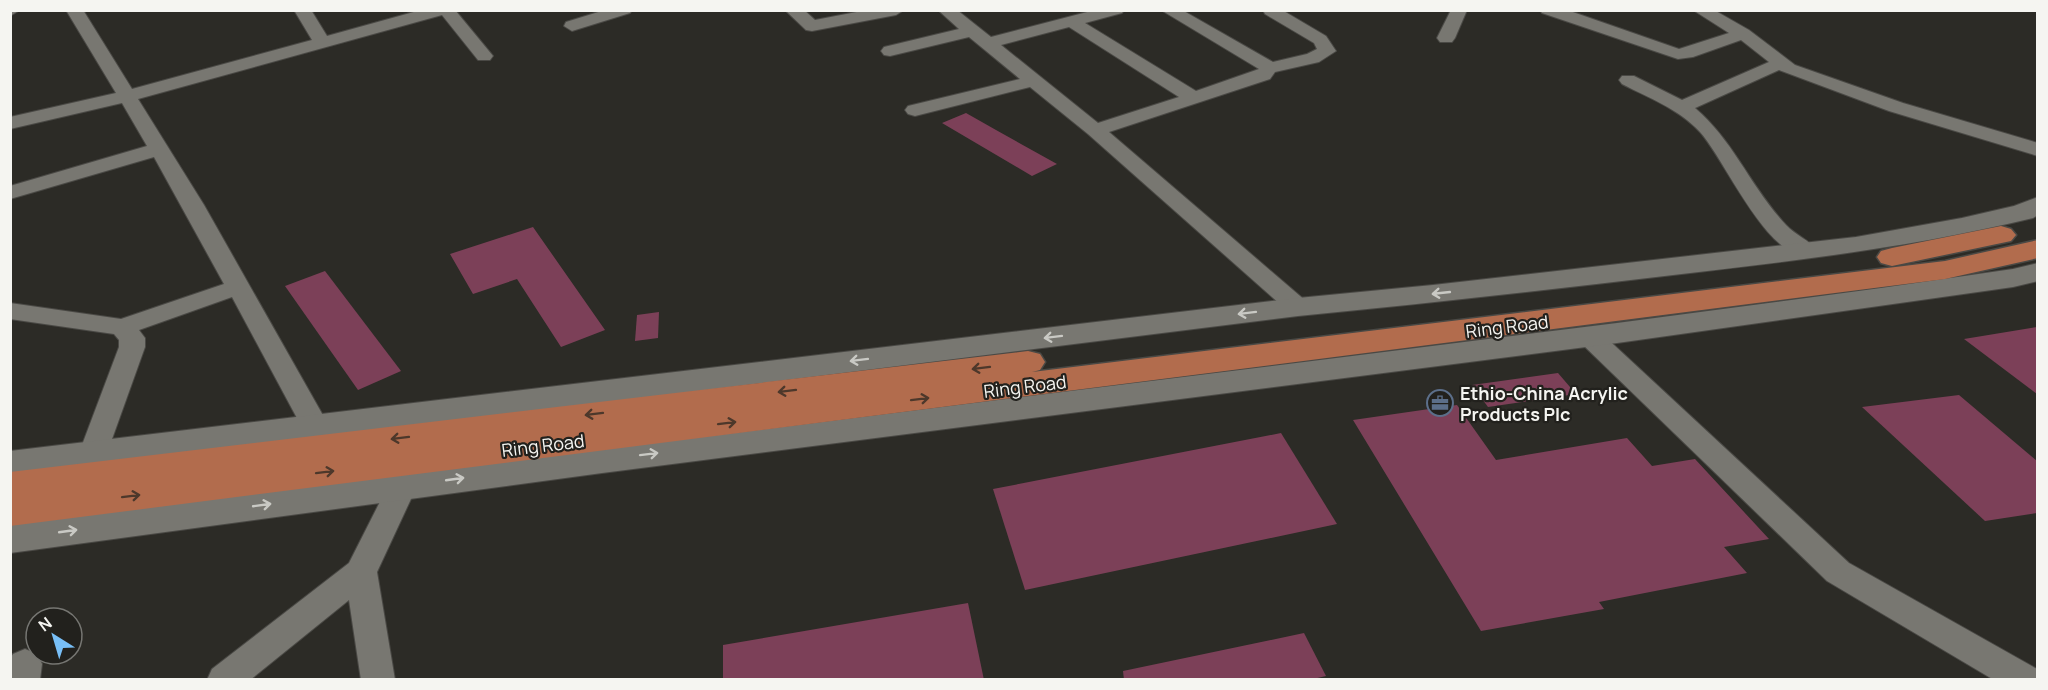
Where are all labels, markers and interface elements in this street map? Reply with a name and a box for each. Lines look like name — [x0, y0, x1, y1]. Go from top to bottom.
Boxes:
one-way arrow — [1431, 288, 1451, 299]
one-way arrow — [1237, 308, 1257, 319]
street label: Ring Road — [1464, 309, 1550, 343]
one-way arrow — [1044, 331, 1063, 342]
one-way arrow — [850, 355, 870, 366]
one-way arrow — [971, 363, 991, 374]
street label: Ring Road — [982, 369, 1068, 403]
place label: Ethio-China Acrylic Products Plc — [1460, 381, 1628, 426]
one-way arrow — [778, 386, 798, 397]
office icon: Ethio-China Acrylic Products Plc — [1425, 388, 1455, 418]
one-way arrow — [910, 393, 930, 404]
one-way arrow — [584, 409, 604, 420]
one-way arrow — [716, 417, 736, 428]
street label: Ring Road — [500, 428, 586, 462]
one-way arrow — [391, 433, 410, 444]
one-way arrow — [638, 449, 658, 460]
one-way arrow — [314, 467, 334, 478]
one-way arrow — [445, 474, 465, 485]
one-way arrow — [121, 491, 141, 502]
one-way arrow — [251, 499, 271, 510]
one-way arrow — [58, 525, 78, 536]
north arrow — [24, 606, 84, 666]
text: N — [34, 612, 56, 636]

